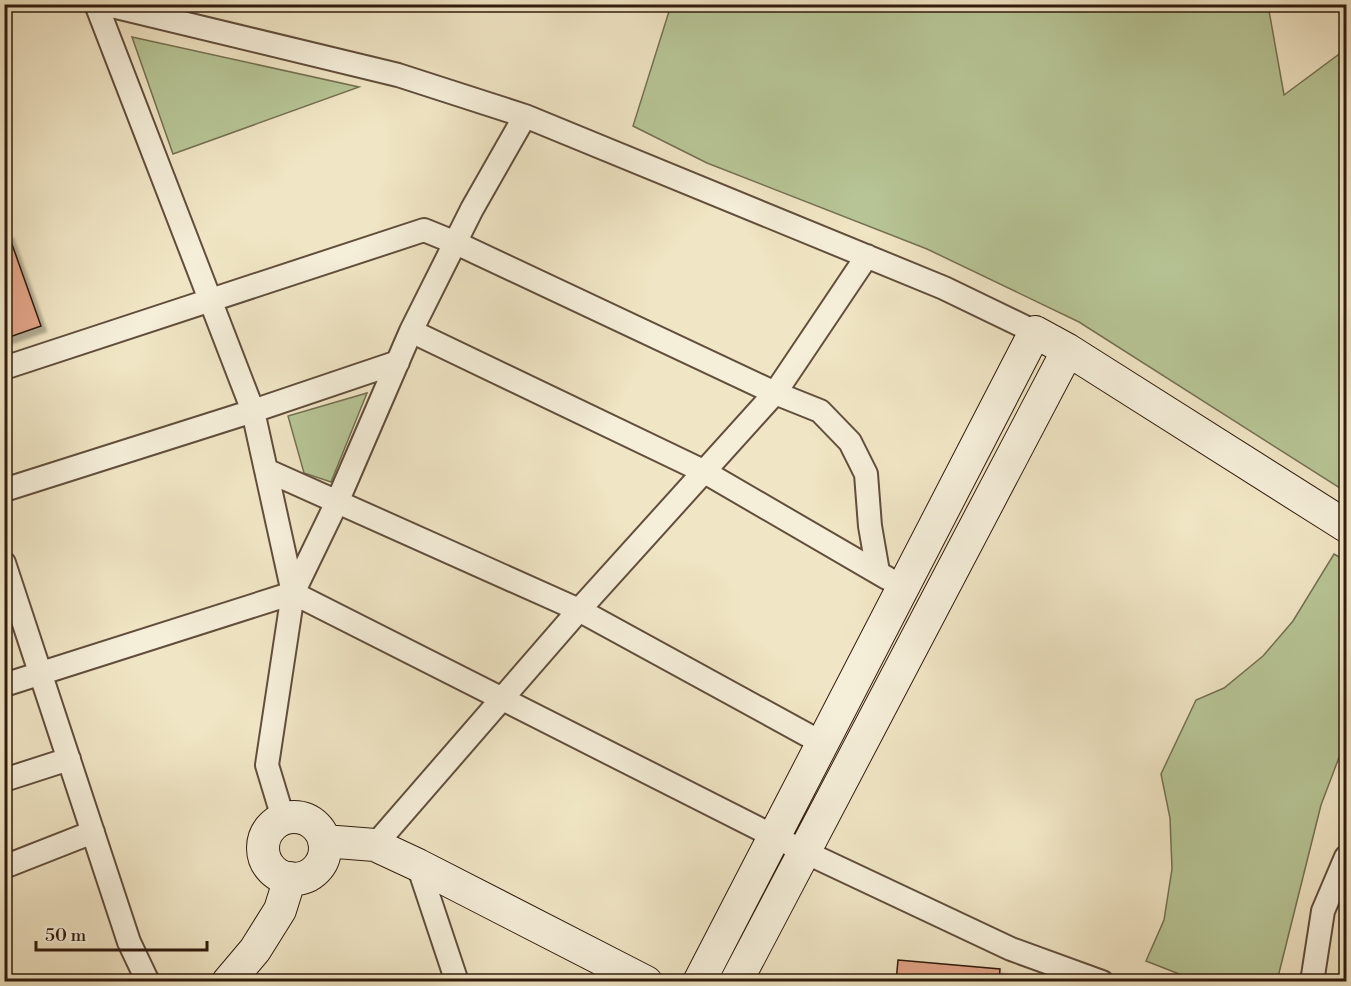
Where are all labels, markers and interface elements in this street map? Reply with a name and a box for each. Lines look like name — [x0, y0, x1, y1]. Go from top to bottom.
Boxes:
scale bar — [36, 914, 207, 952]
text: 50 m — [45, 924, 87, 947]

